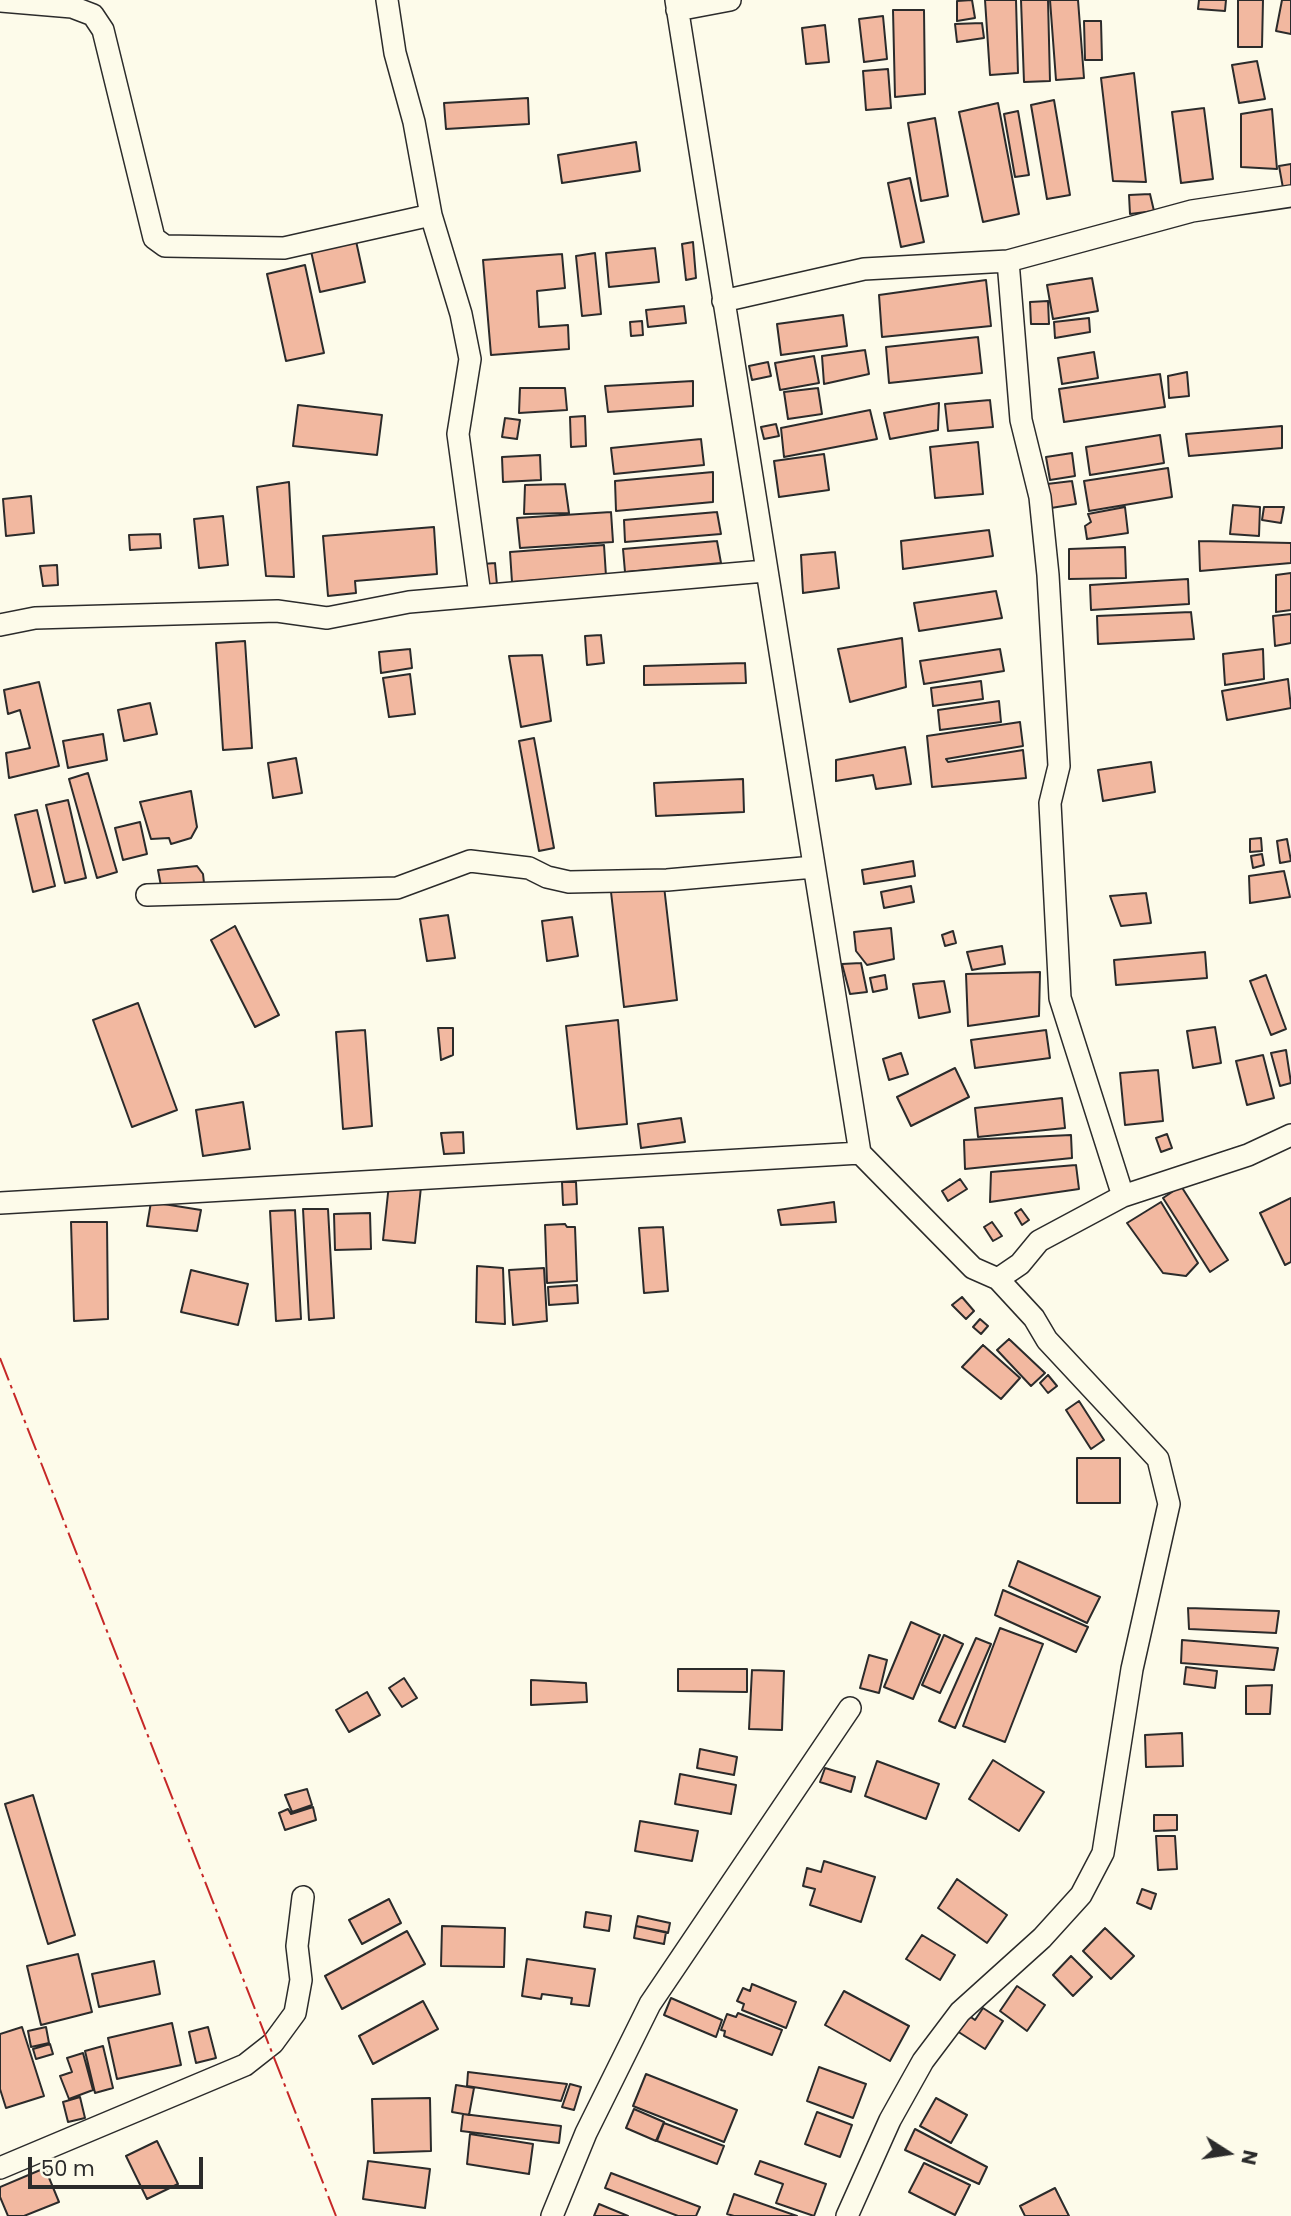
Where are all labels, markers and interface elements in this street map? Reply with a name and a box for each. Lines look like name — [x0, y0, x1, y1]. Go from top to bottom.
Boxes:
north arrow — [1193, 2118, 1263, 2188]
scale bar — [32, 2142, 206, 2186]
text: N — [1234, 2148, 1264, 2167]
text: 50 m — [41, 2154, 95, 2183]

